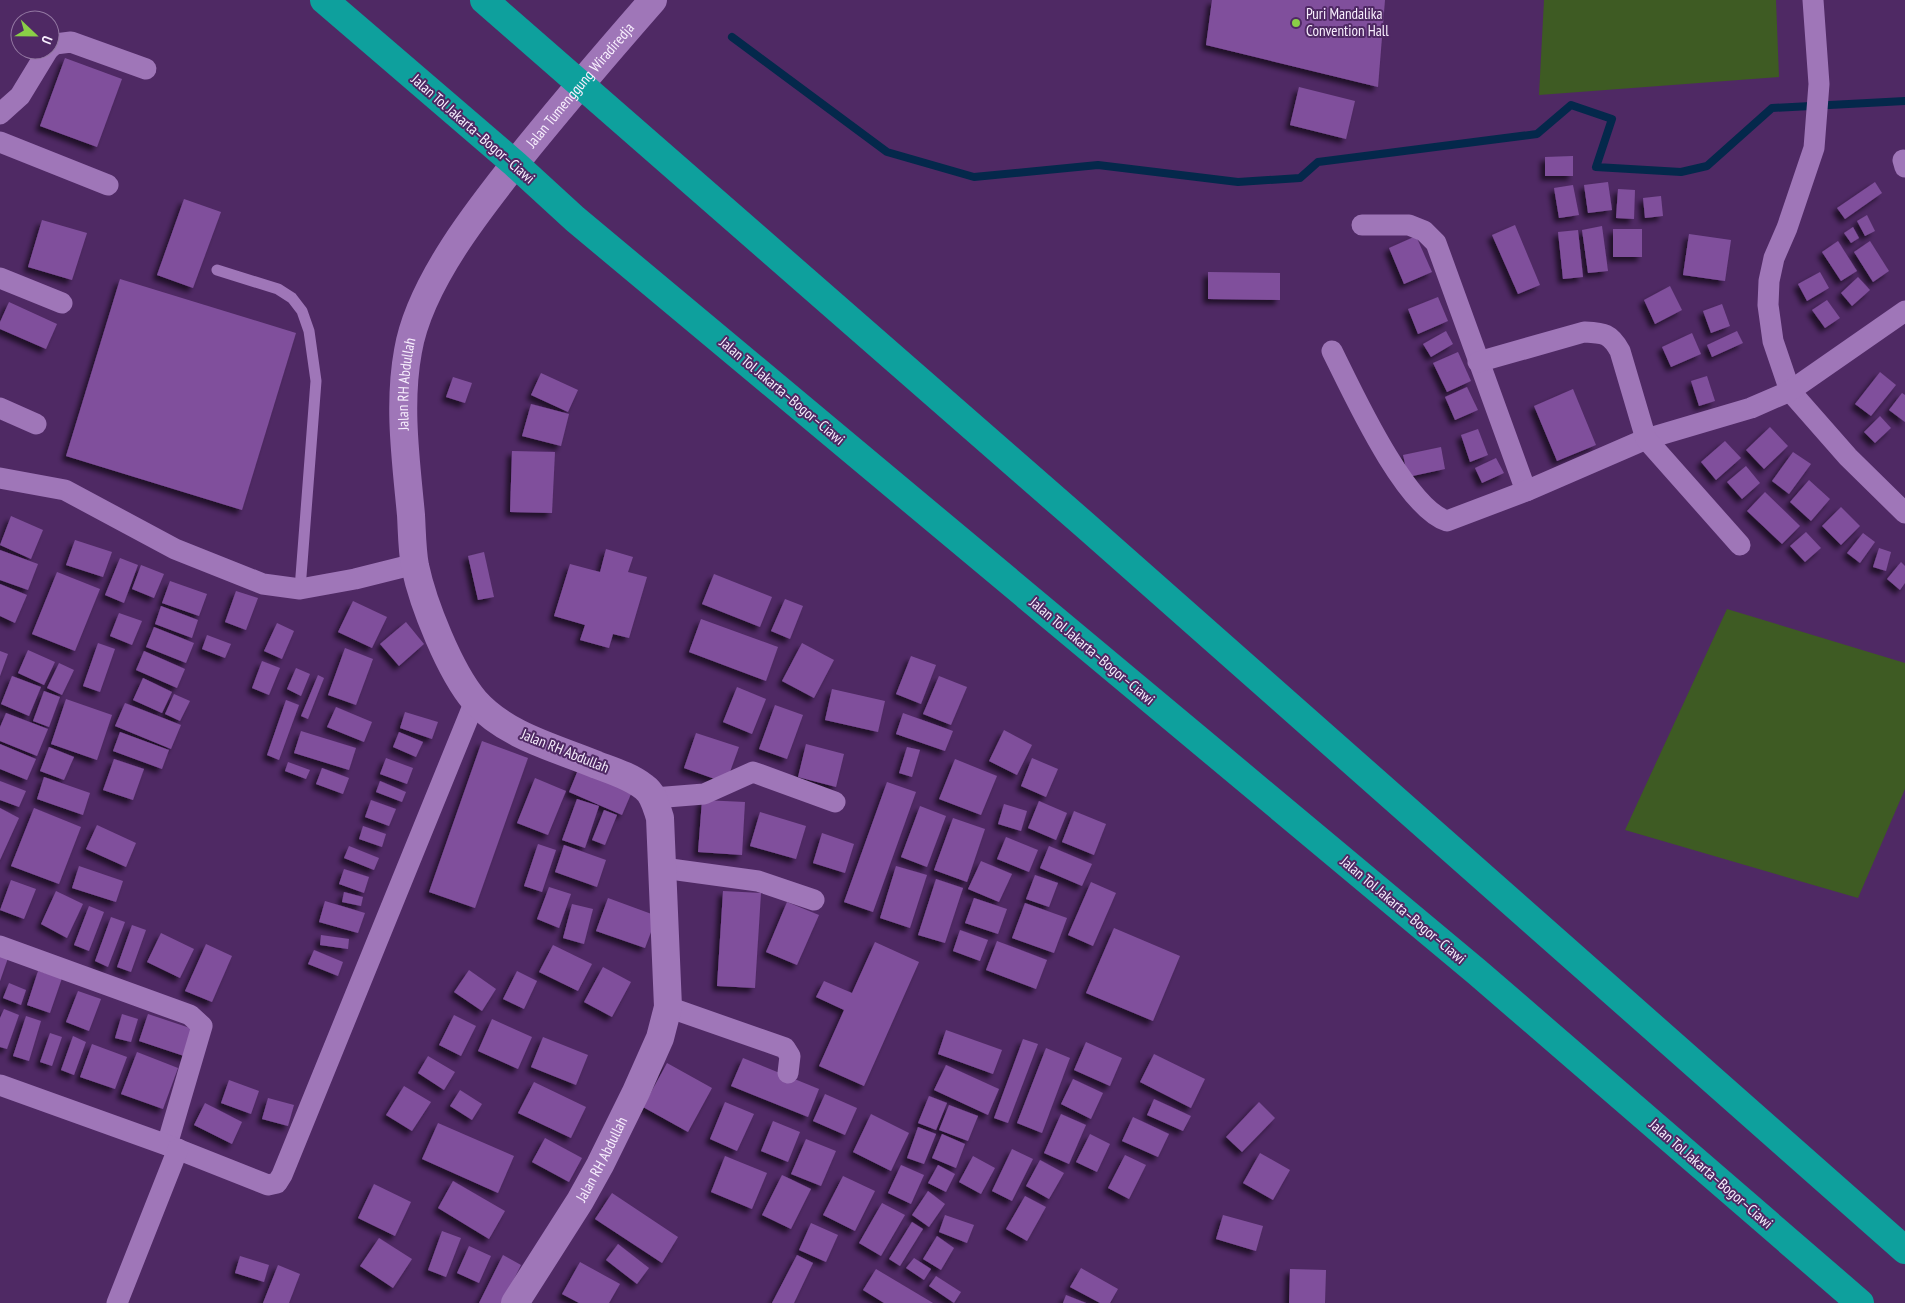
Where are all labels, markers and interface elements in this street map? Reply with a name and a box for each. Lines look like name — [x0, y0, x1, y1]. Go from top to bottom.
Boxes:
place label: Puri Mandalika Convention Hall — [1306, 4, 1389, 40]
north arrow — [10, 10, 60, 60]
marker: Puri Mandalika Convention Hall — [1290, 17, 1302, 29]
street label: Jalan Tumenggung Wiradiredja — [521, 18, 638, 152]
text: U — [37, 33, 57, 47]
street label: Jalan Tol Jakarta–Bogor–Ciawi — [407, 69, 539, 187]
street label: Jalan Tol Jakarta–Bogor–Ciawi — [715, 332, 849, 449]
street label: Jalan RH Abdullah — [393, 336, 420, 432]
street label: Jalan Tol Jakarta–Bogor–Ciawi — [1025, 592, 1159, 709]
street label: Jalan RH Abdullah — [518, 724, 612, 777]
street label: Jalan Tol Jakarta–Bogor–Ciawi — [1336, 851, 1470, 968]
street label: Jalan RH Abdullah — [571, 1114, 631, 1206]
street label: Jalan Tol Jakarta–Bogor–Ciawi — [1645, 1114, 1777, 1232]

